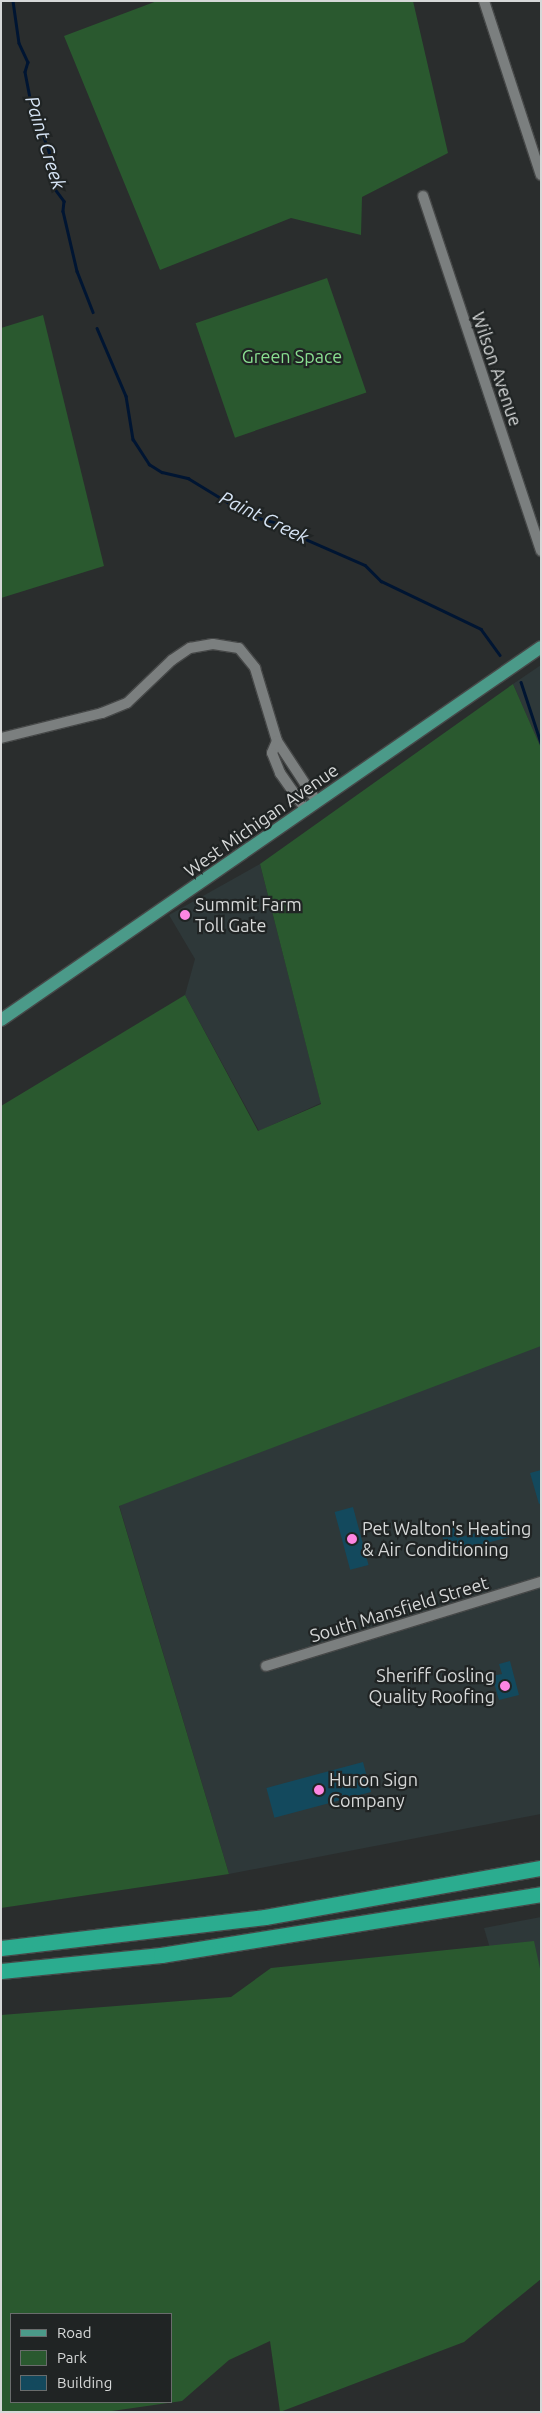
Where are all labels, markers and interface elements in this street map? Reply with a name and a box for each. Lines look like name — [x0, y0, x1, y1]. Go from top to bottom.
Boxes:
water label: Paint Creek — [20, 94, 70, 192]
street label: Wilson Avenue — [467, 309, 527, 429]
park label: Green Space — [242, 345, 342, 367]
water label: Paint Creek — [216, 487, 312, 549]
street label: West Michigan Avenue — [180, 759, 342, 881]
place label: Summit Farm Toll Gate — [195, 894, 302, 936]
marker: Summit Farm Toll Gate — [179, 909, 191, 921]
place label: Pet Walton's Heating & Air Conditioning — [362, 1518, 531, 1560]
marker: Pet Walton's Heating & Air Conditioning — [346, 1533, 358, 1545]
street label: South Mansfield Street — [307, 1572, 491, 1646]
place label: Sheriff Gosling Quality Roofing — [368, 1665, 495, 1708]
marker: Sheriff Gosling Quality Roofing — [499, 1680, 511, 1692]
place label: Huron Sign Company — [329, 1769, 418, 1812]
marker: Huron Sign Company — [313, 1784, 325, 1796]
legend — [10, 2313, 172, 2403]
text: Road — [57, 2324, 92, 2341]
text: Park — [57, 2349, 87, 2366]
text: Building — [57, 2374, 112, 2391]

